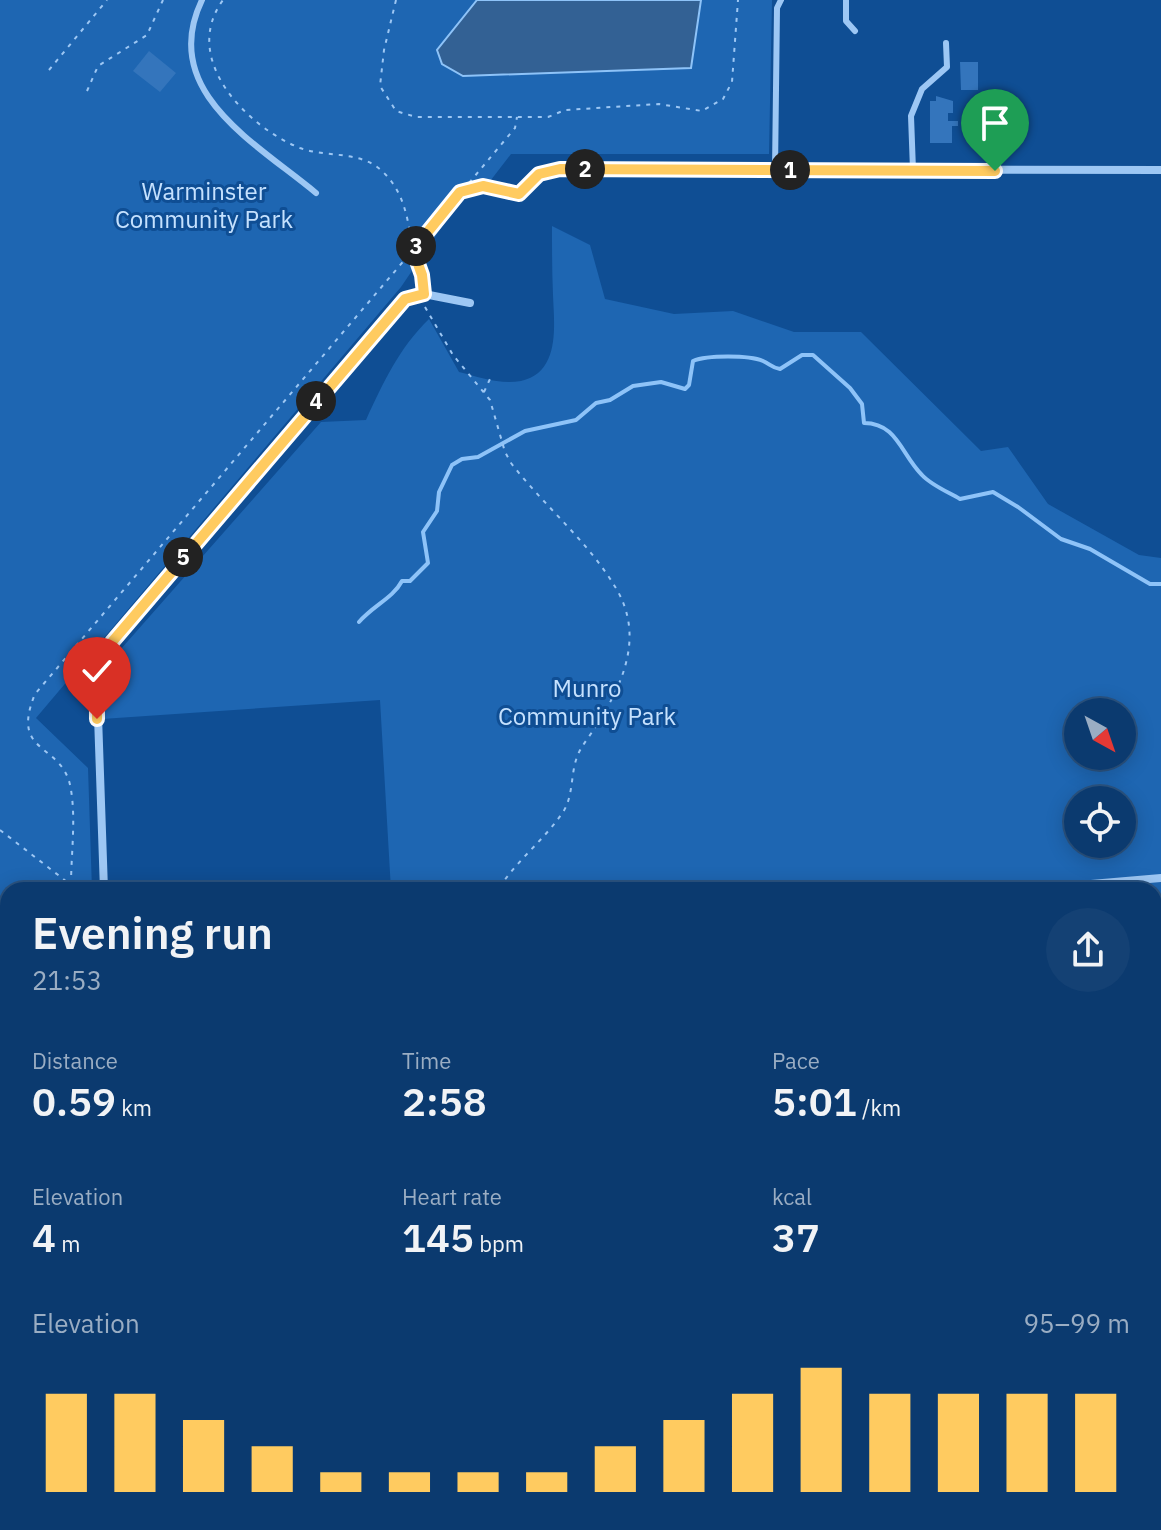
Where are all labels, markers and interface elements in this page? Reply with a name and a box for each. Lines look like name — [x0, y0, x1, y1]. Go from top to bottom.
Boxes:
pin — [961, 89, 1029, 171]
icon: arrive — [973, 101, 1017, 145]
pin: 2 — [565, 149, 605, 189]
pin: 1 — [770, 150, 810, 190]
text: 2 — [578, 154, 592, 183]
text: 1 — [783, 155, 797, 184]
park label: Warminster Community Park — [115, 175, 293, 235]
pin: 3 — [396, 226, 436, 266]
text: 3 — [409, 231, 423, 260]
pin: 4 — [296, 381, 336, 421]
text: 4 — [309, 386, 323, 415]
pin: 5 — [163, 537, 203, 577]
text: 5 — [176, 542, 190, 571]
pin — [63, 637, 131, 719]
icon: check — [75, 649, 119, 693]
park label: Munro Community Park — [498, 672, 676, 732]
north arrow — [1064, 698, 1136, 770]
map controls — [1064, 698, 1136, 858]
button: locate — [1064, 786, 1136, 858]
text: Evening run — [32, 904, 273, 961]
button: share — [1046, 908, 1130, 992]
text: 21:53 — [32, 963, 102, 997]
text: Distance — [32, 1046, 118, 1075]
text: Time — [402, 1046, 451, 1075]
text: Pace — [772, 1046, 820, 1075]
text: 0.59 — [32, 1075, 116, 1127]
text: 2:58 — [402, 1075, 487, 1127]
text: 5:01 — [772, 1075, 857, 1127]
text: km — [116, 1093, 152, 1122]
text: /km — [857, 1093, 901, 1122]
text: Elevation — [32, 1182, 123, 1211]
text: Heart rate — [402, 1182, 502, 1211]
text: kcal — [772, 1182, 812, 1211]
text: 4 — [32, 1211, 56, 1263]
text: 145 — [402, 1211, 474, 1263]
text: 37 — [772, 1211, 820, 1263]
text: m — [56, 1229, 80, 1258]
text: bpm — [474, 1229, 524, 1258]
text: Elevation — [32, 1306, 140, 1340]
text: 95–99 m — [1023, 1306, 1130, 1340]

